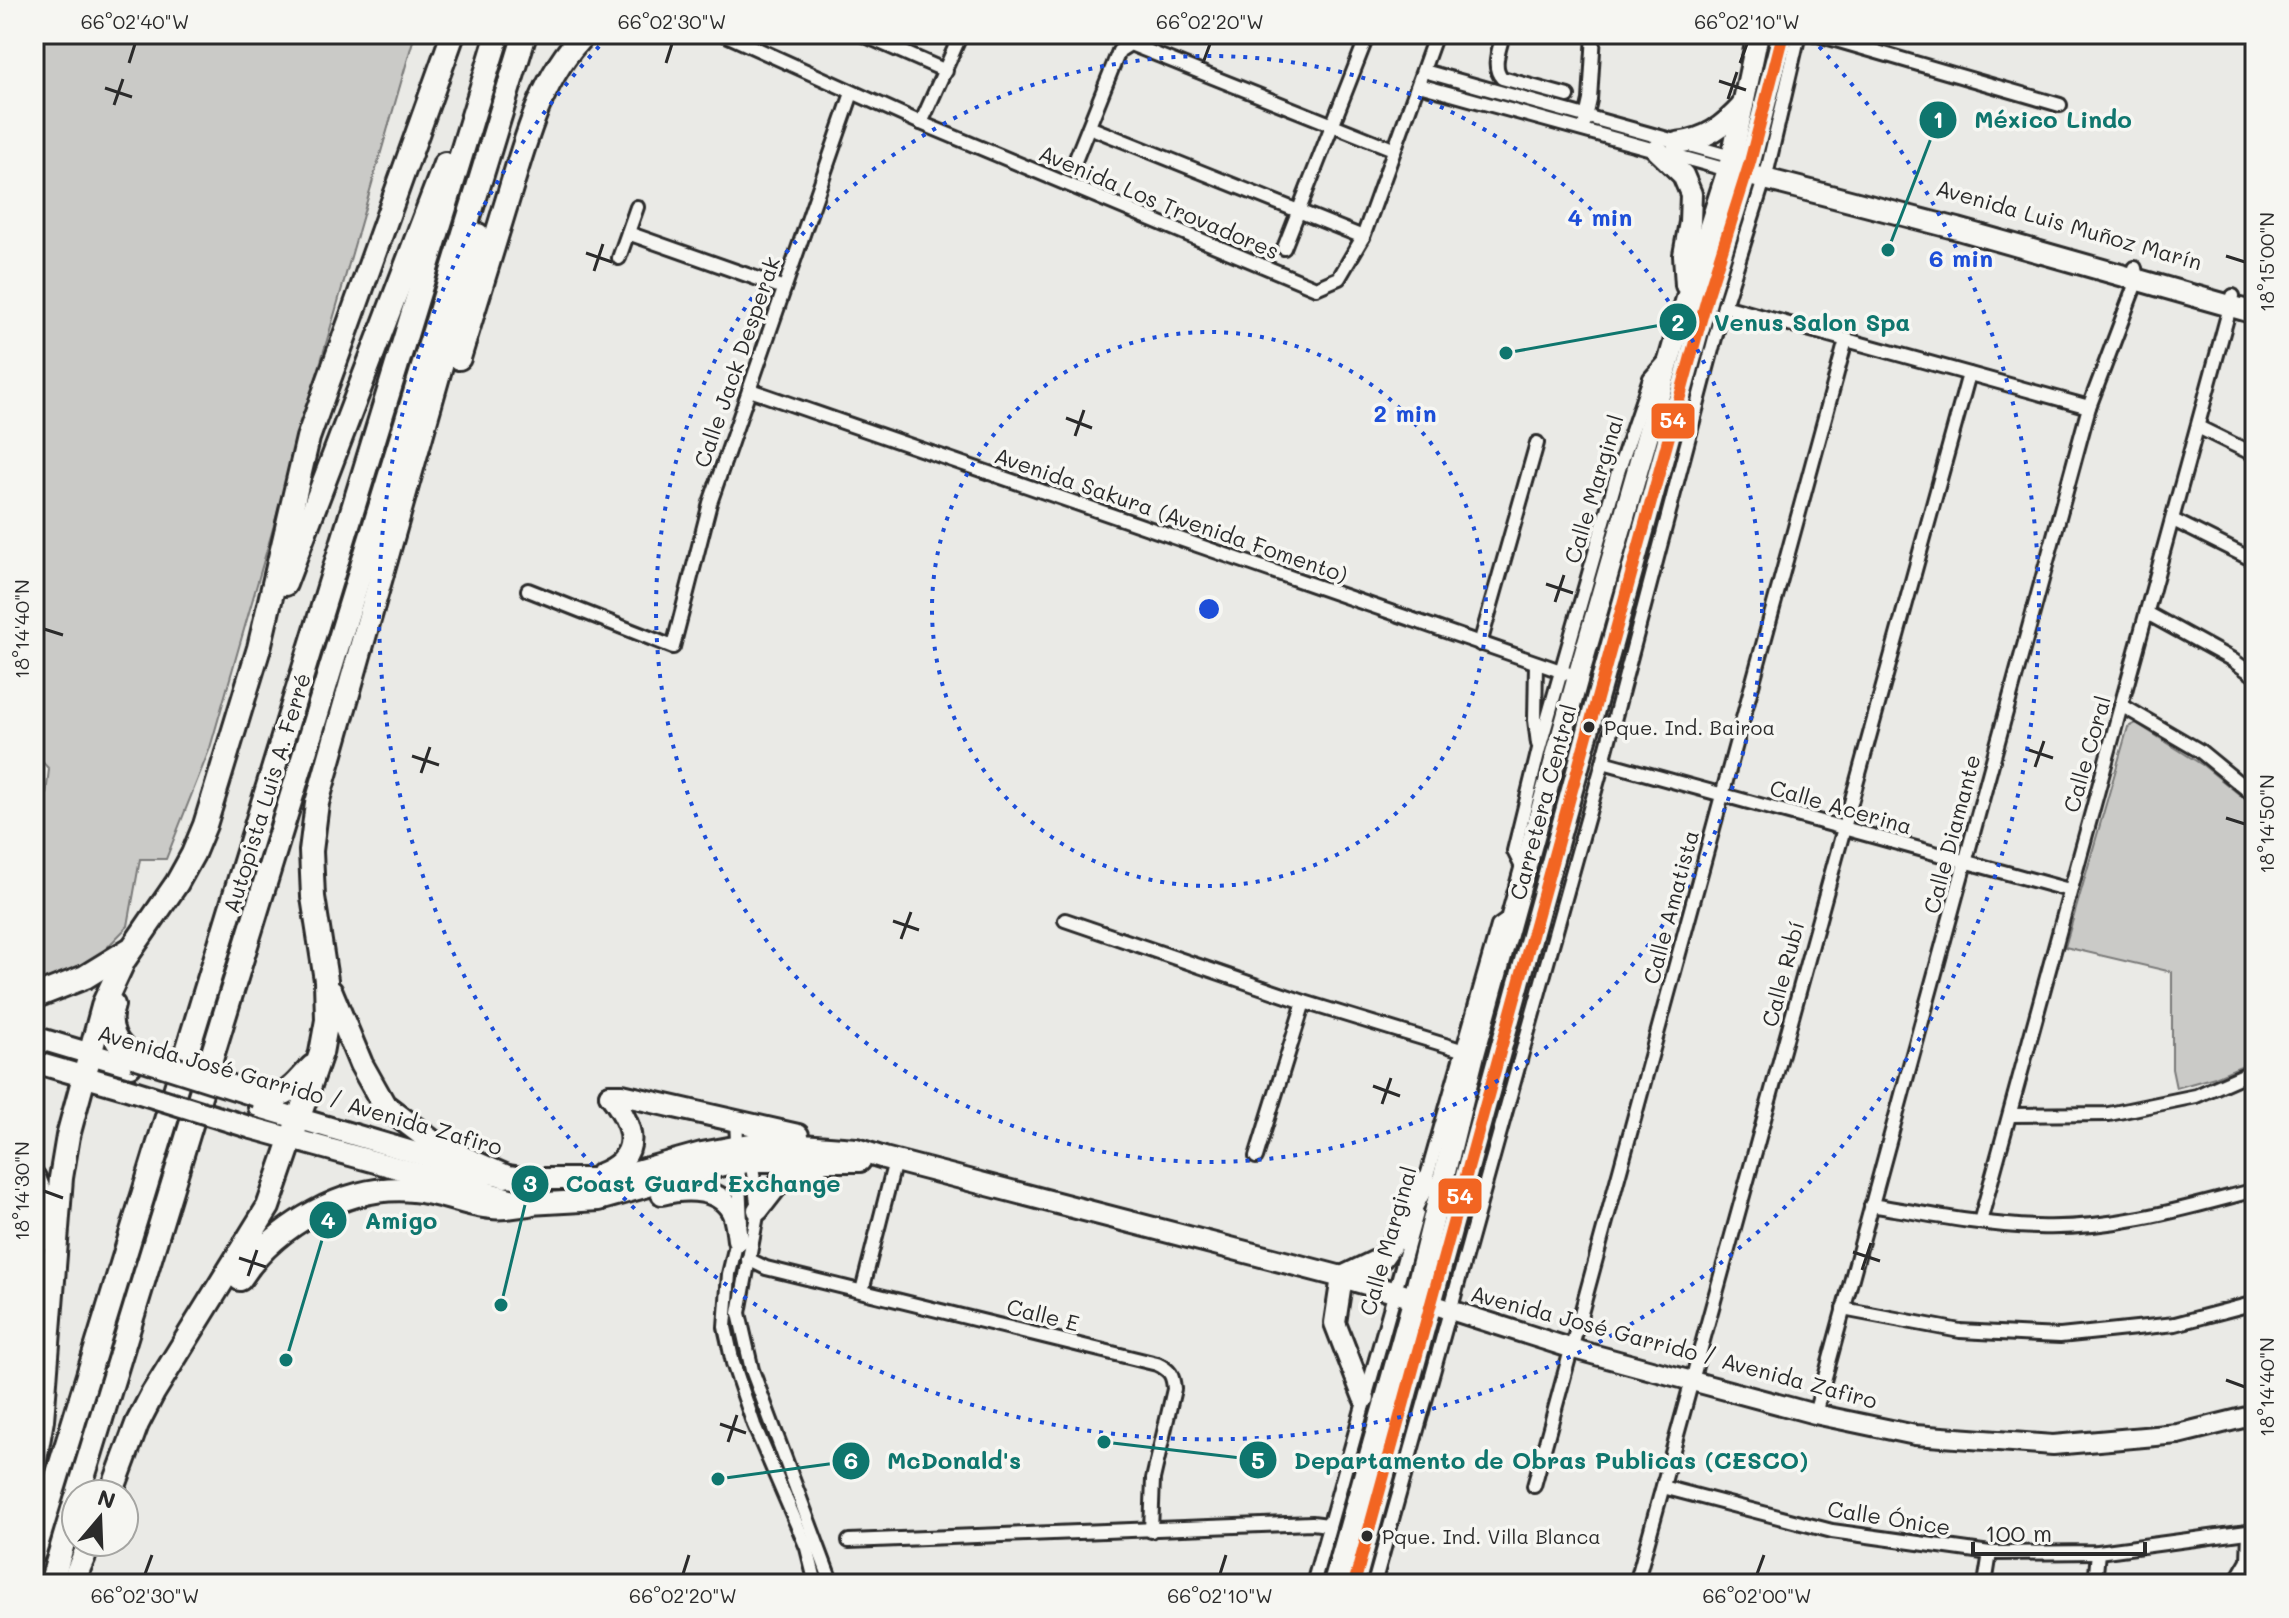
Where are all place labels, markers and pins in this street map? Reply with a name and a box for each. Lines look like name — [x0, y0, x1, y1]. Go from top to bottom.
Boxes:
callout: México Lindo — [1918, 96, 2148, 144]
callout: Venus Salon Spa — [1658, 298, 1926, 346]
centre of rings — [1195, 595, 1223, 623]
place label: Pque. Ind. Bairoa — [1604, 714, 1775, 740]
marker: Pque. Ind. Bairoa — [1581, 719, 1597, 735]
callout: Coast Guard Exchange — [510, 1160, 857, 1208]
callout: Amigo — [308, 1196, 453, 1244]
callout: Departamento de Obras Publicas (CESCO) — [1238, 1436, 1824, 1484]
callout: McDonald's — [831, 1437, 1037, 1485]
place label: Pque. Ind. Villa Blanca — [1382, 1523, 1601, 1549]
marker: Pque. Ind. Villa Blanca — [1359, 1528, 1375, 1544]

